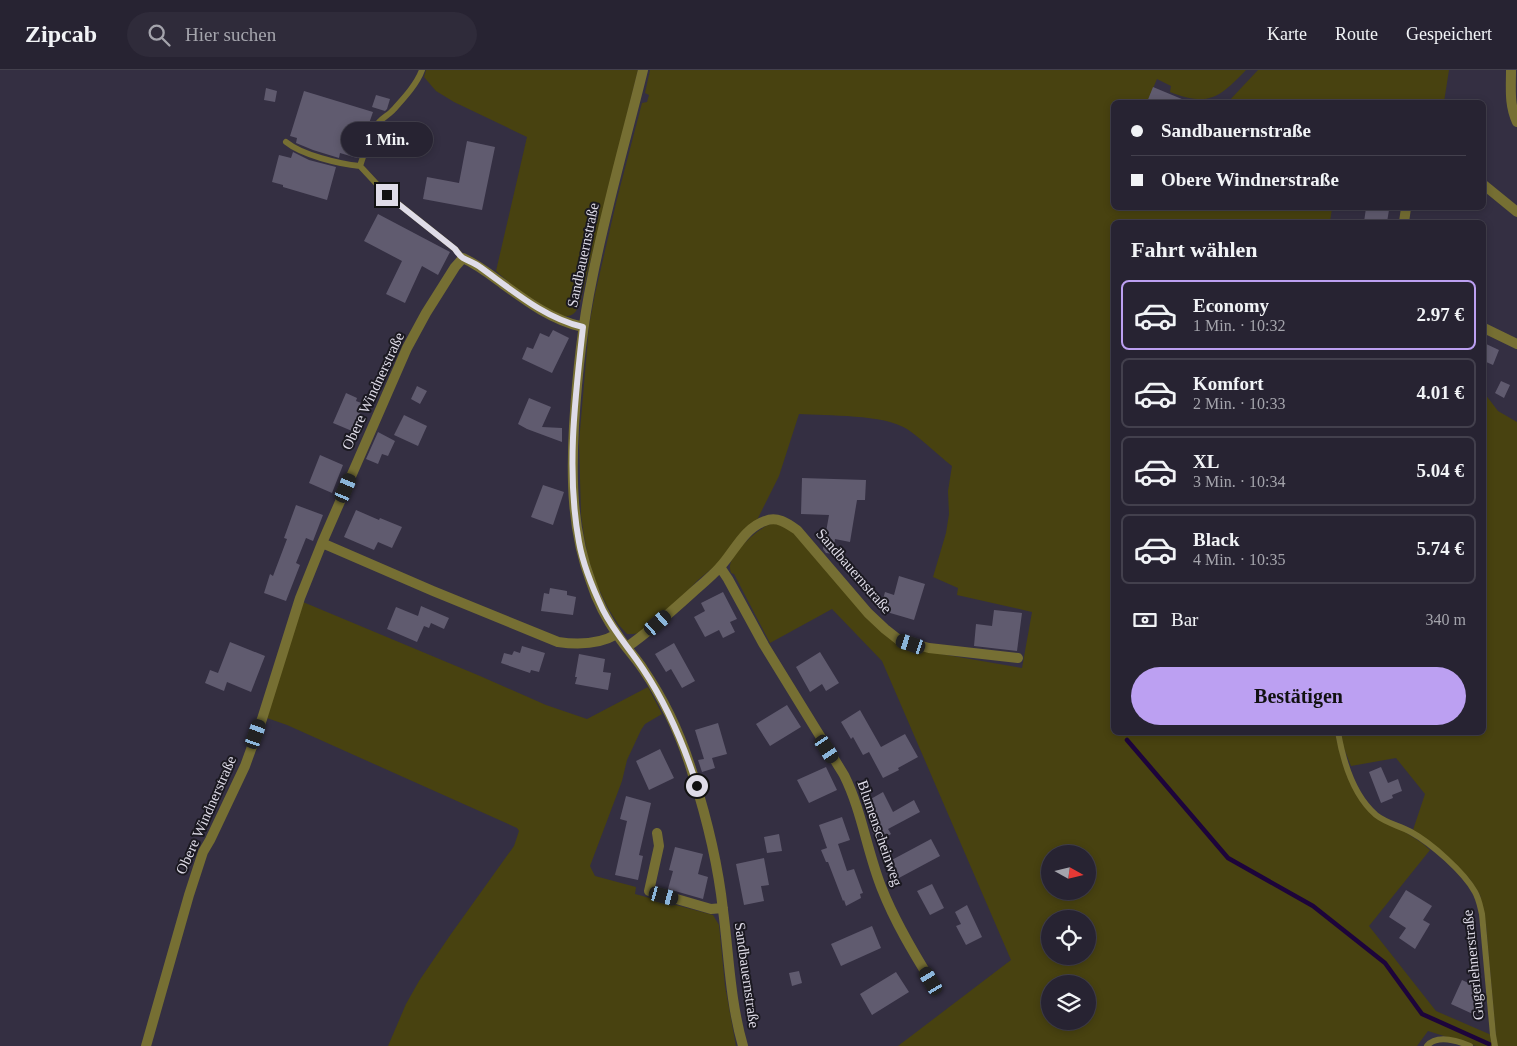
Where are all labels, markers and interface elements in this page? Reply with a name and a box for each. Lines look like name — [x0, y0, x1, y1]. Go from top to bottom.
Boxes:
search box — [127, 12, 477, 57]
text: Zipcab — [25, 21, 97, 47]
icon: search — [145, 21, 173, 49]
text: Hier suchen — [185, 24, 276, 45]
text: Karte — [1267, 24, 1307, 44]
text: Route — [1335, 24, 1378, 44]
text: Gespeichert — [1406, 24, 1492, 44]
text: Sandbauernstraße — [1161, 120, 1311, 141]
callout: 1 Min. — [341, 122, 433, 158]
text: 1 Min. — [365, 131, 409, 148]
text: Obere Windnerstraße — [1161, 169, 1339, 190]
route end — [376, 184, 398, 206]
street label: Sandbauernstraße — [564, 201, 602, 309]
text: Fahrt wählen — [1131, 237, 1258, 262]
icon: car — [1133, 293, 1178, 338]
text: Economy — [1193, 295, 1269, 316]
text: 2.97 € — [1417, 304, 1464, 325]
text: 1 Min. · 10:32 — [1193, 317, 1285, 334]
street label: Obere Windnerstraße — [339, 329, 407, 452]
icon: car — [1133, 371, 1178, 416]
text: Komfort — [1193, 373, 1264, 394]
text: 4.01 € — [1417, 382, 1464, 403]
text: 2 Min. · 10:33 — [1193, 395, 1285, 412]
icon: car — [1133, 449, 1178, 494]
text: XL — [1193, 451, 1219, 472]
text: 5.04 € — [1417, 460, 1464, 481]
car — [333, 471, 358, 505]
text: 3 Min. · 10:34 — [1193, 473, 1285, 490]
street label: Sandbauernstraße — [813, 526, 895, 617]
icon: car — [1133, 527, 1178, 572]
text: Black — [1193, 529, 1239, 550]
text: 5.74 € — [1417, 538, 1464, 559]
text: 4 Min. · 10:35 — [1193, 551, 1285, 568]
icon: cash — [1131, 606, 1159, 634]
car — [641, 607, 674, 639]
text: Bar — [1171, 609, 1198, 630]
text: 340 m — [1426, 611, 1466, 628]
car — [894, 632, 927, 656]
button: Bestätigen — [1131, 667, 1466, 725]
car — [244, 717, 267, 751]
car — [812, 732, 841, 766]
street label: Obere Windnerstraße — [173, 753, 239, 877]
route start — [686, 775, 708, 797]
street label: Blumenscheinweg — [854, 778, 906, 888]
north arrow — [1041, 845, 1096, 900]
map controls — [1041, 845, 1096, 1030]
car — [647, 885, 680, 907]
street label: Gugerlehnerstraße — [1459, 909, 1487, 1021]
button: locate — [1041, 910, 1096, 965]
street label: Sandbauernstraße — [732, 921, 762, 1029]
car — [916, 964, 945, 998]
button: layers — [1041, 975, 1096, 1030]

